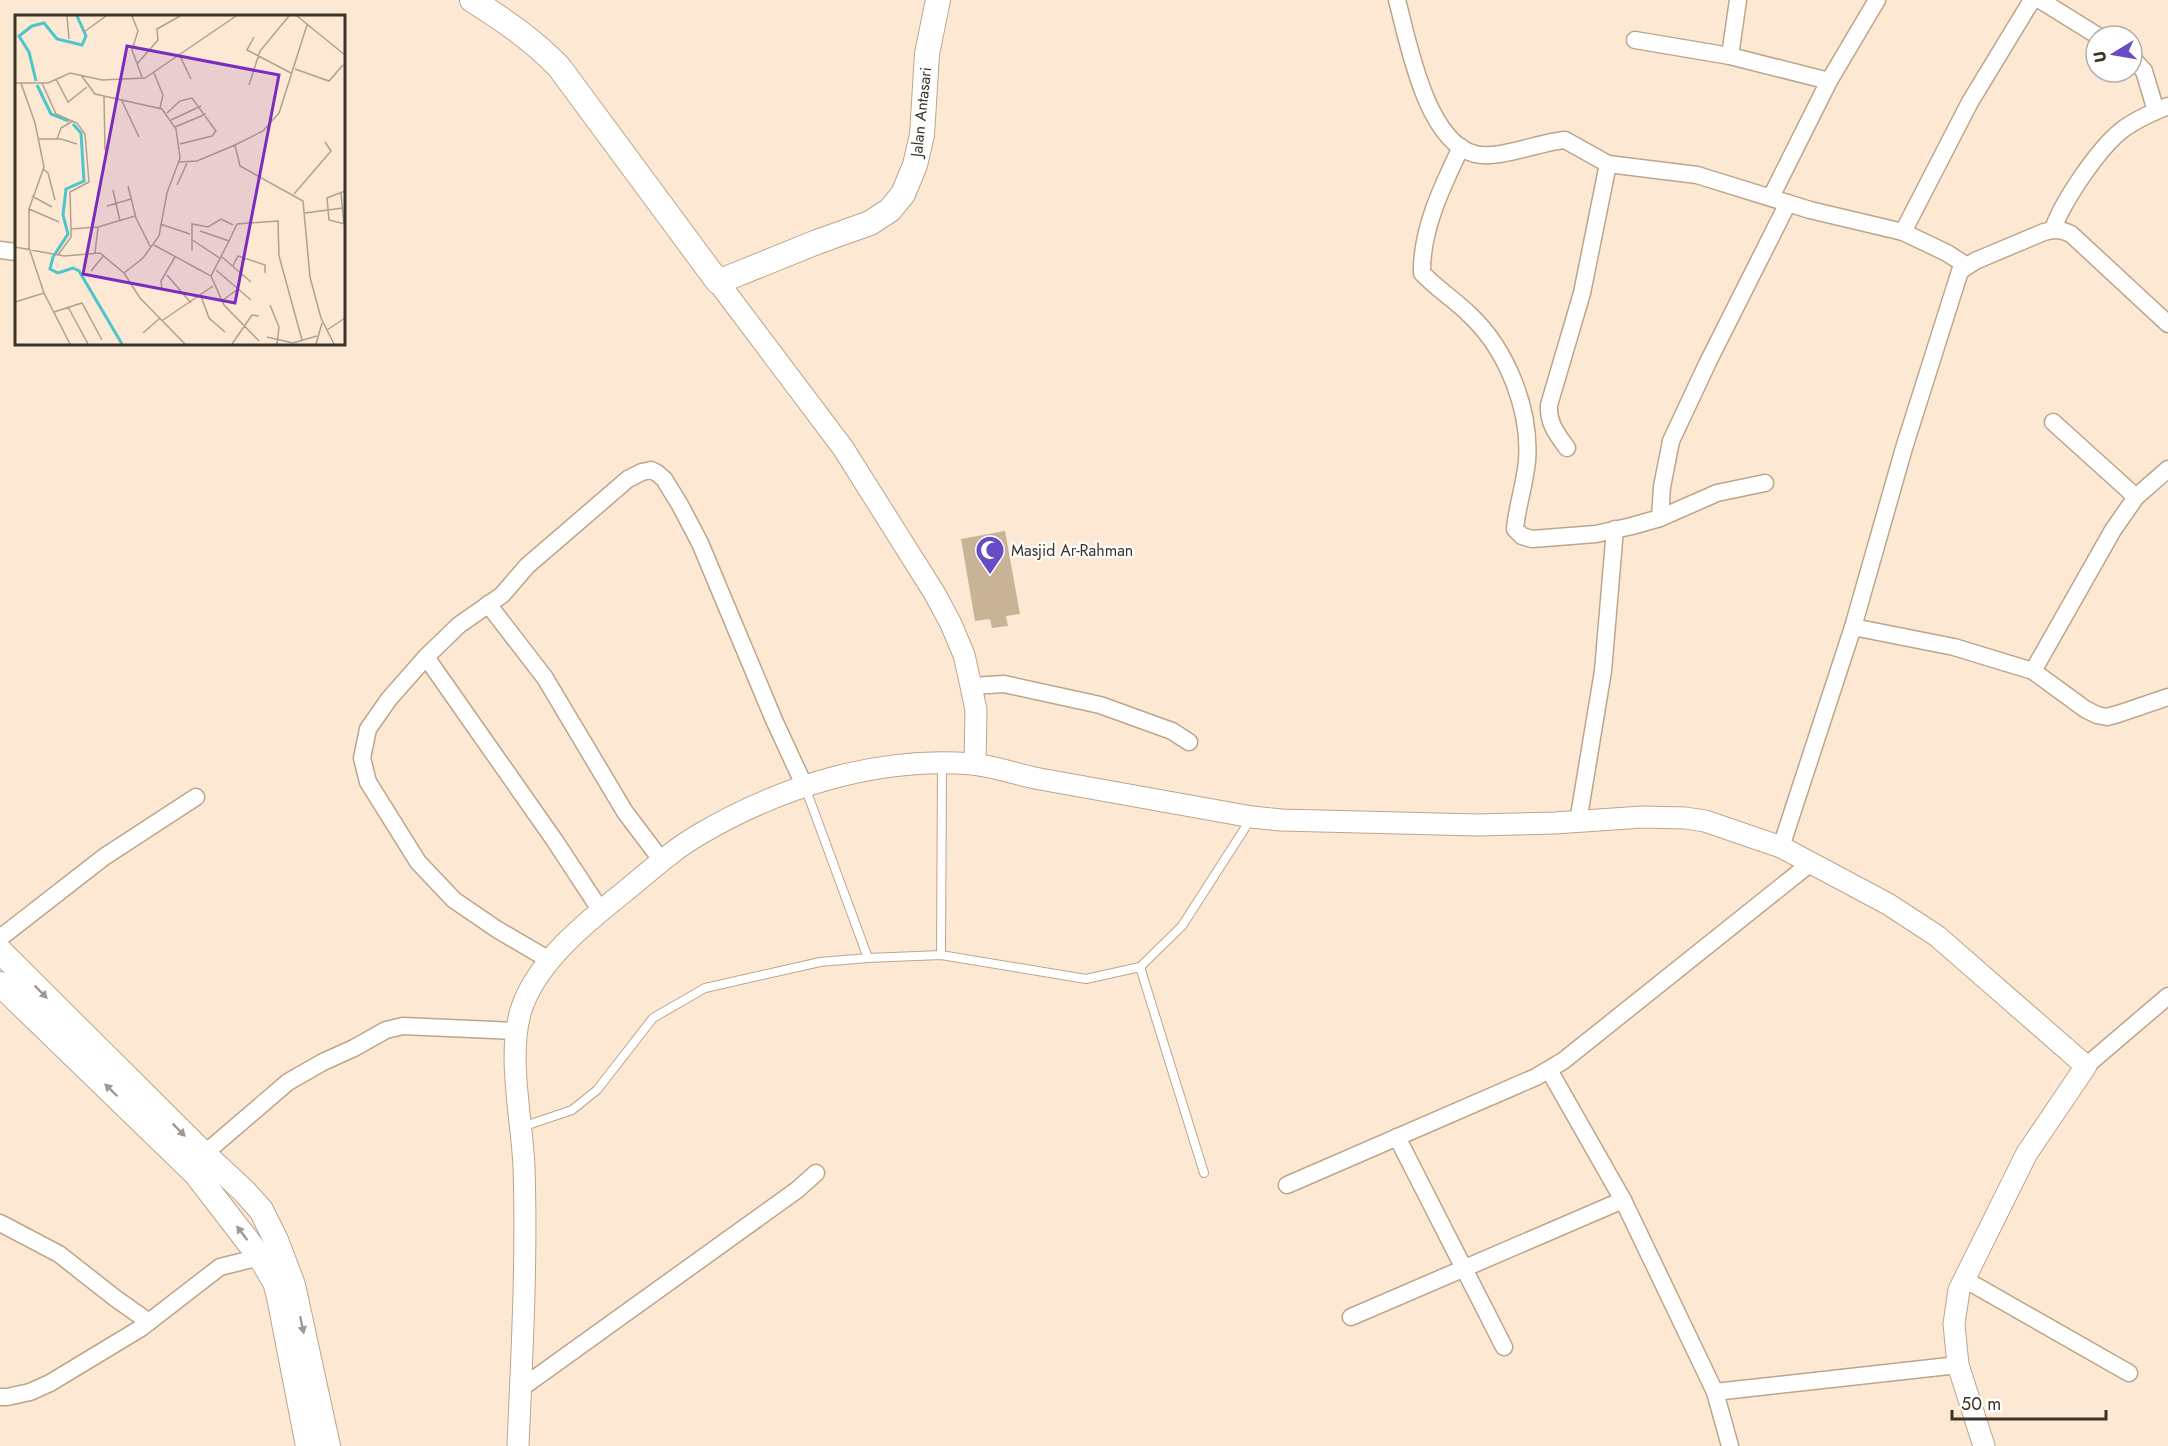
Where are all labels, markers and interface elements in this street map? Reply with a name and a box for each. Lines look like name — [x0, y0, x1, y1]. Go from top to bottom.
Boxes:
inset map — [15, 15, 345, 345]
north arrow — [2084, 24, 2144, 84]
text: U — [2087, 49, 2112, 64]
street label: Jalan Antasari — [905, 66, 937, 160]
mosque icon: Masjid Ar-Rahman — [974, 534, 1006, 576]
place label: Masjid Ar-Rahman — [1011, 539, 1133, 562]
one-way arrow — [34, 985, 48, 999]
one-way arrow — [104, 1083, 118, 1097]
one-way arrow — [172, 1123, 187, 1137]
one-way arrow — [236, 1226, 248, 1241]
one-way arrow — [298, 1316, 307, 1335]
scale bar — [1952, 1383, 2106, 1421]
text: 50 m — [1961, 1391, 2001, 1417]

